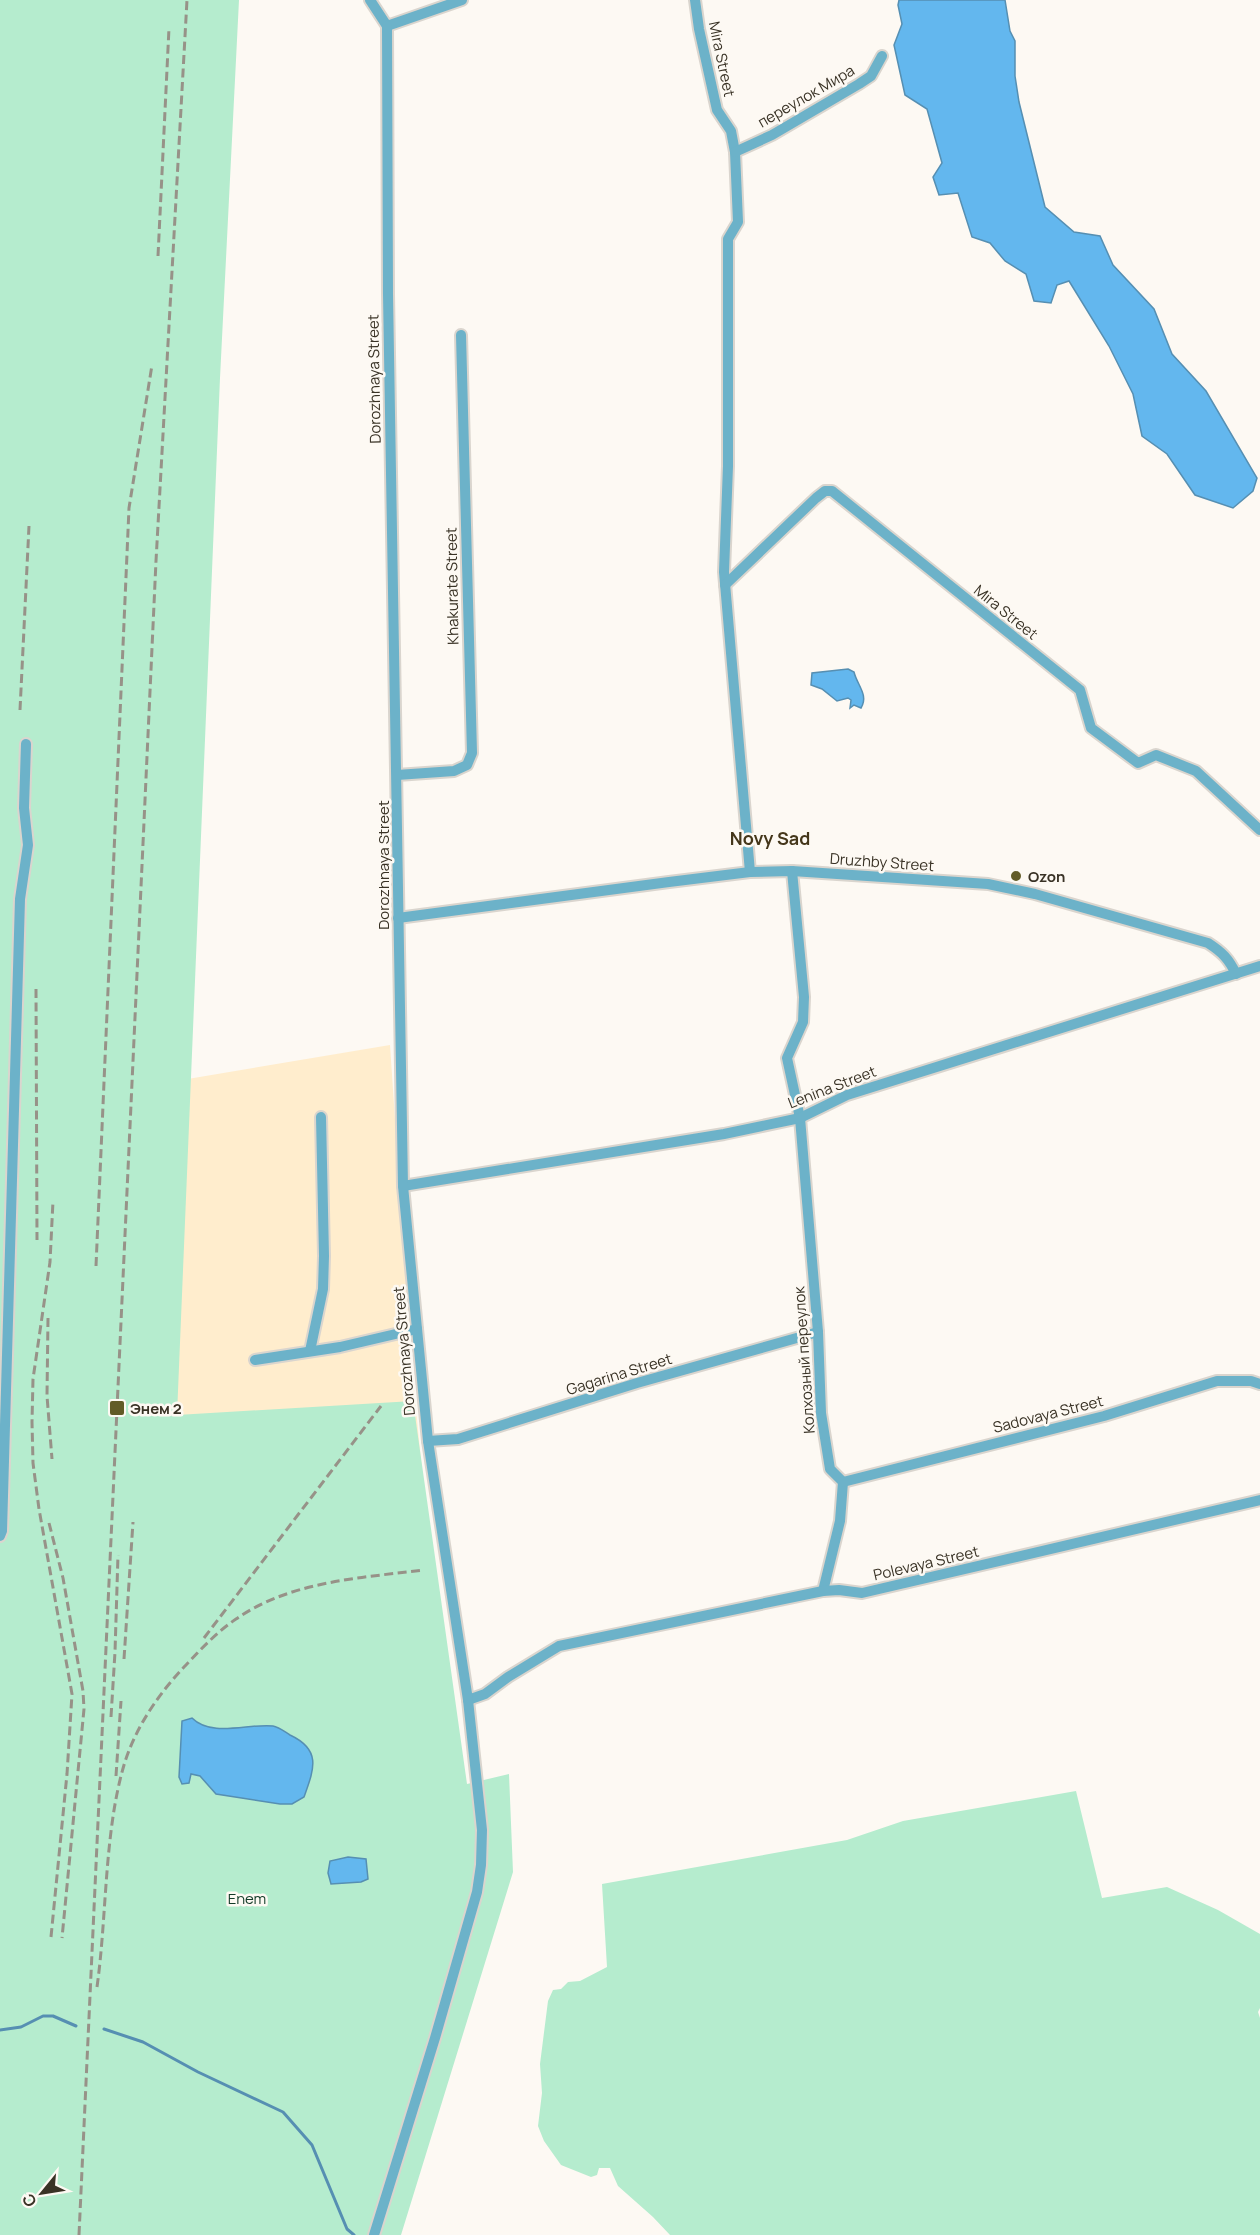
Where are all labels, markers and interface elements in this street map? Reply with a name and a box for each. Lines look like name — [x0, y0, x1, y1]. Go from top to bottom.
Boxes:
street label: Mira Street — [704, 19, 740, 99]
street label: переулок Мира — [754, 60, 858, 132]
street label: Dorozhnaya Street — [362, 314, 386, 444]
street label: Khakurate Street — [440, 527, 464, 645]
street label: Mira Street — [970, 580, 1042, 644]
street label: Dorozhnaya Street — [373, 800, 394, 930]
district label: Novy Sad — [730, 826, 810, 850]
street label: Druzhby Street — [829, 848, 935, 876]
place label: Ozon — [1028, 866, 1065, 887]
marker: Ozon — [1009, 869, 1023, 883]
street label: Lenina Street — [785, 1061, 879, 1113]
street label: Колхозный переулок — [788, 1285, 820, 1434]
street label: Dorozhnaya Street — [388, 1286, 420, 1416]
street label: Gagarina Street — [564, 1348, 674, 1400]
street label: Sadovaya Street — [991, 1390, 1105, 1438]
place label: Энем 2 — [130, 1398, 182, 1419]
marker: Энем 2 — [108, 1399, 126, 1417]
street label: Polevaya Street — [871, 1541, 981, 1585]
park label: Enem — [228, 1888, 266, 1909]
north arrow — [12, 2163, 72, 2223]
text: С — [16, 2190, 41, 2211]

